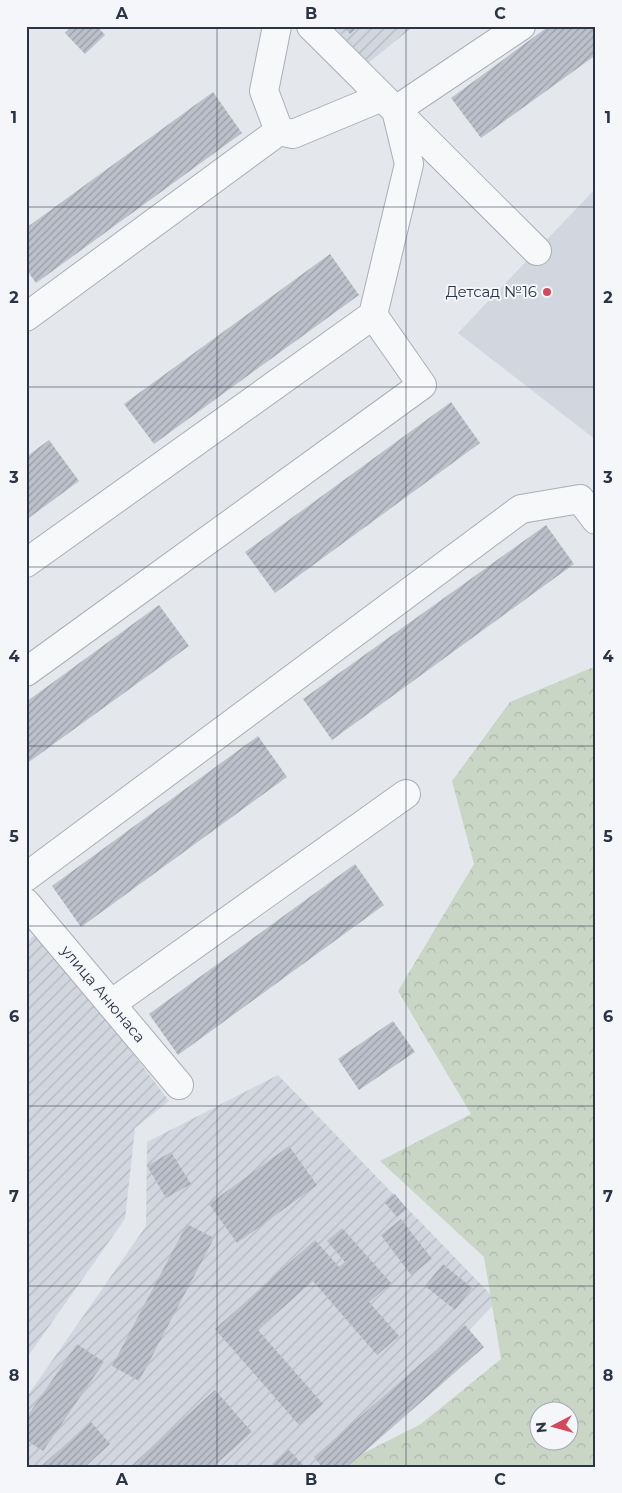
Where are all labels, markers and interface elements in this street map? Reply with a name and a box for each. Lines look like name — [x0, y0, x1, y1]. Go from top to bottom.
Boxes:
text: A — [115, 4, 129, 23]
text: B — [305, 4, 317, 23]
text: C — [494, 4, 506, 23]
text: 1 — [11, 108, 17, 127]
text: 1 — [605, 108, 611, 127]
place label: Детсад №16 — [446, 282, 537, 301]
marker: Детсад №16 — [541, 286, 553, 298]
text: 2 — [9, 288, 19, 307]
text: 2 — [603, 288, 613, 307]
text: 3 — [8, 468, 19, 487]
text: 3 — [602, 468, 613, 487]
text: 4 — [8, 647, 20, 666]
text: 4 — [602, 647, 614, 666]
text: 5 — [9, 827, 19, 846]
text: 5 — [603, 827, 613, 846]
street label: улица Анюнаса — [57, 940, 150, 1046]
text: 6 — [9, 1007, 19, 1026]
text: 6 — [603, 1007, 613, 1026]
text: 7 — [9, 1187, 19, 1206]
text: 7 — [603, 1187, 613, 1206]
text: 8 — [9, 1366, 19, 1385]
text: 8 — [603, 1366, 613, 1385]
north arrow — [530, 1400, 580, 1450]
text: N — [532, 1421, 551, 1434]
text: A — [115, 1470, 129, 1489]
text: B — [305, 1470, 317, 1489]
text: C — [494, 1470, 506, 1489]

